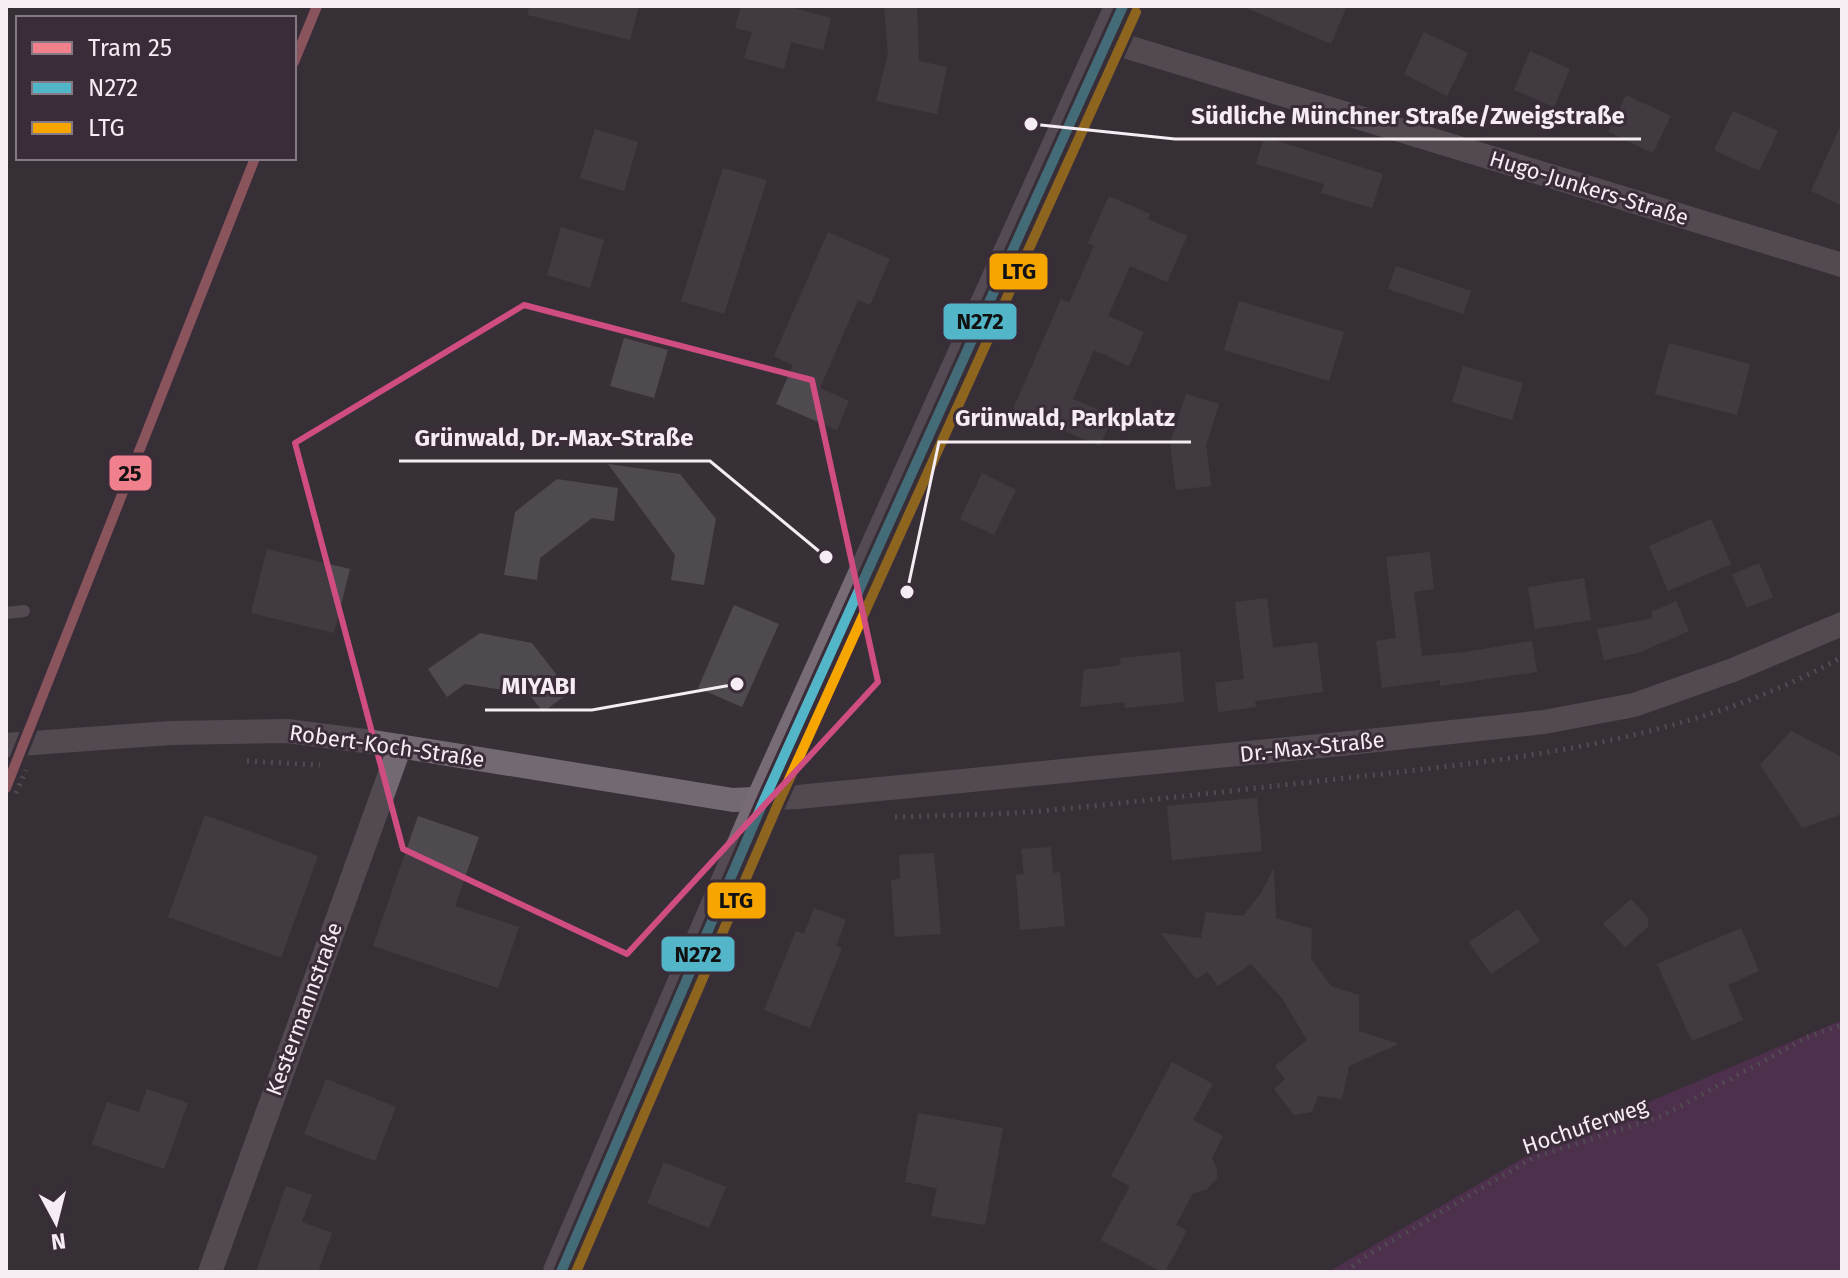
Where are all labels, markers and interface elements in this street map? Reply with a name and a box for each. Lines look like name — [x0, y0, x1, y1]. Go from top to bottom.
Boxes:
legend — [16, 16, 296, 160]
text: Tram 25 — [88, 34, 172, 62]
text: N272 — [88, 74, 138, 102]
callout: Südliche Münchner Straße/Zweigstraße — [1175, 91, 1641, 139]
text: Südliche Münchner Straße/Zweigstraße — [1191, 102, 1625, 130]
text: LTG — [88, 114, 125, 142]
street label: Hugo-Junkers-Straße — [1486, 145, 1692, 231]
line badge: LTG — [988, 252, 1049, 291]
text: LTG — [1002, 258, 1036, 285]
line badge: N272 — [942, 302, 1018, 341]
text: N272 — [956, 308, 1004, 335]
callout: Grünwald, Parkplatz — [939, 394, 1191, 442]
text: Grünwald, Parkplatz — [955, 404, 1175, 432]
callout: Grünwald, Dr.-Max-Straße — [399, 413, 710, 461]
text: Grünwald, Dr.-Max-Straße — [415, 424, 693, 452]
line badge: 25 — [108, 454, 153, 492]
text: 25 — [118, 460, 142, 487]
callout: MIYABI — [485, 662, 592, 710]
text: MIYABI — [502, 672, 576, 700]
street label: Robert-Koch-Straße — [288, 719, 486, 773]
street label: Dr.-Max-Straße — [1238, 726, 1386, 768]
line badge: LTG — [706, 881, 767, 920]
text: LTG — [719, 887, 753, 914]
street label: Kestermannstraße — [260, 919, 348, 1099]
line badge: N272 — [660, 935, 736, 973]
text: N272 — [674, 941, 722, 968]
street label: Hochuferweg — [1519, 1092, 1652, 1160]
north arrow — [16, 1182, 96, 1262]
text: N — [49, 1227, 67, 1256]

